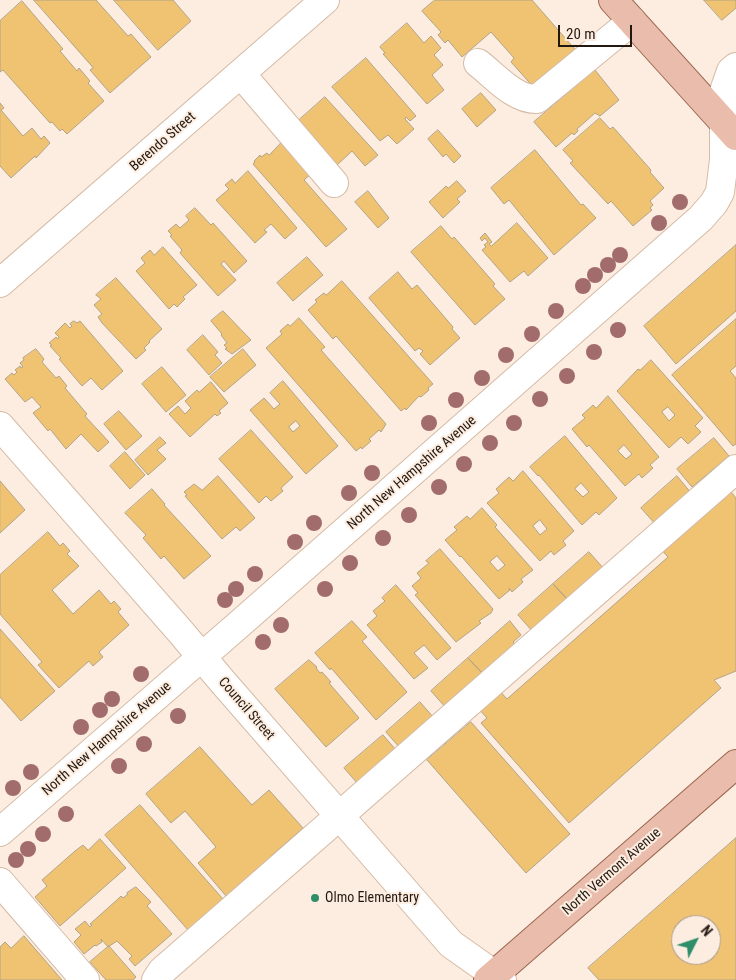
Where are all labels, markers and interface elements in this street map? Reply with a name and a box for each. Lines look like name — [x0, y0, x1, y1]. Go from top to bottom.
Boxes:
scale bar — [561, 15, 635, 47]
text: 20 m — [566, 25, 596, 43]
street label: Berendo Street — [127, 109, 199, 175]
street label: North New Hampshire Avenue — [344, 412, 480, 534]
street label: Council Street — [214, 674, 278, 744]
street label: North New Hampshire Avenue — [39, 678, 175, 800]
street label: North Vermont Avenue — [559, 825, 665, 919]
place label: Olmo Elementary — [325, 890, 419, 906]
marker: Olmo Elementary — [309, 892, 321, 904]
north arrow — [671, 915, 721, 965]
text: N — [698, 922, 715, 939]

